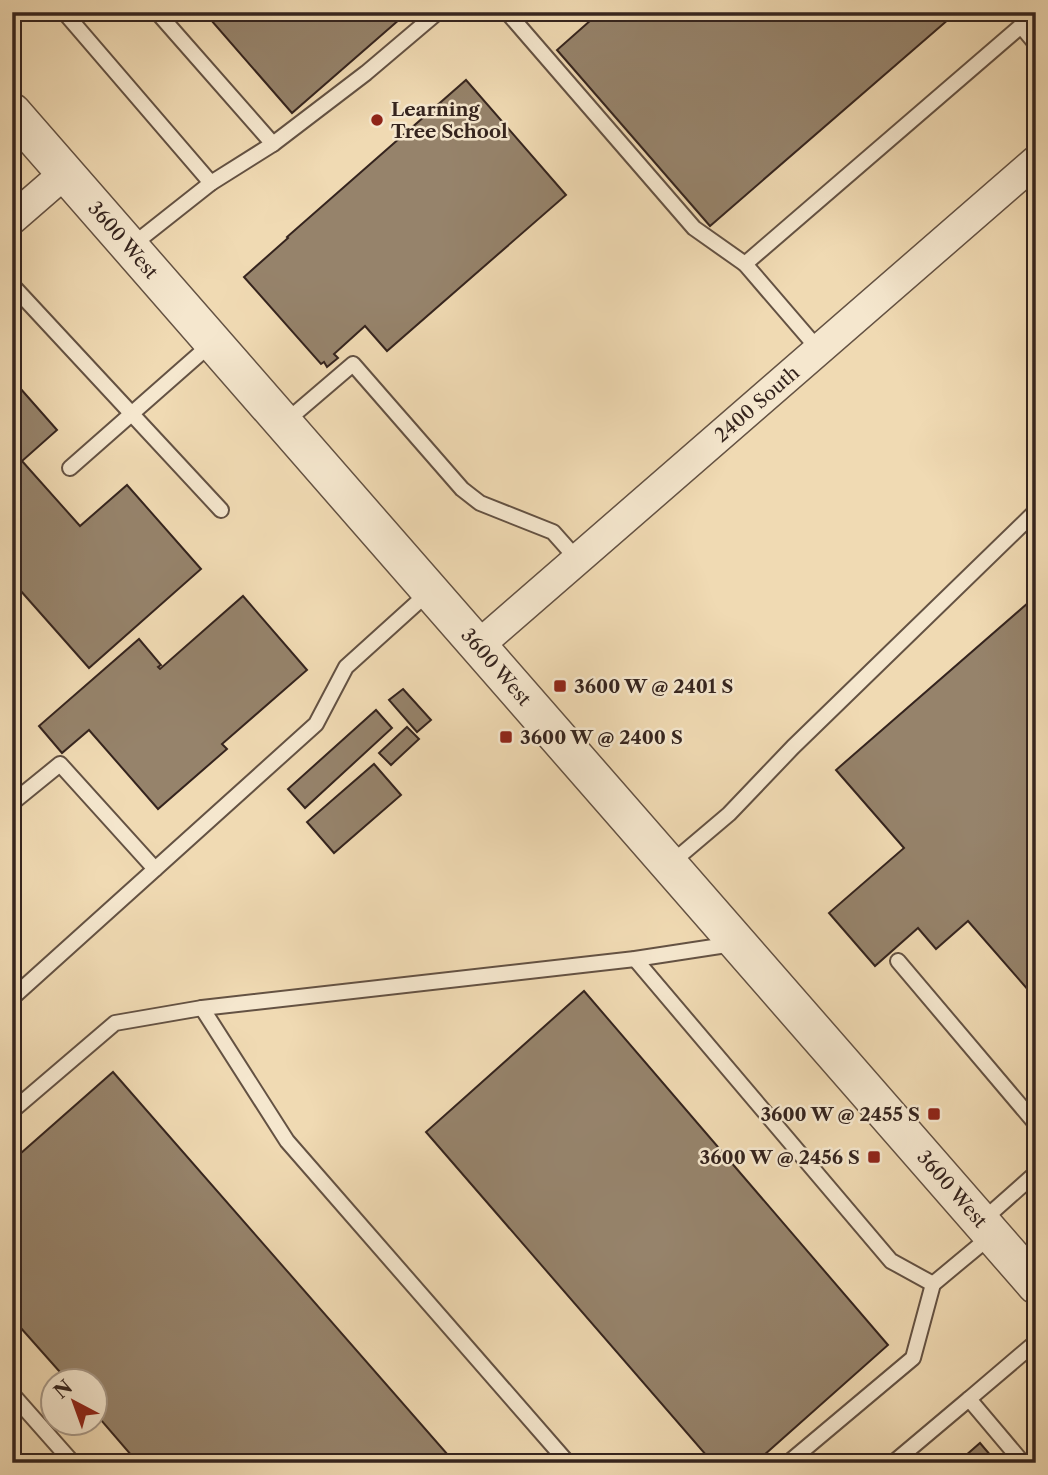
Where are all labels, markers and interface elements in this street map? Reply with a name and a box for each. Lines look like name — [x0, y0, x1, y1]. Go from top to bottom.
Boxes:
place label: Learning Tree School — [391, 98, 508, 143]
marker: Learning Tree School — [369, 112, 385, 128]
street label: 3600 West — [83, 197, 163, 283]
street label: 2400 South — [710, 361, 804, 447]
street label: 3600 West — [456, 624, 536, 710]
place label: 3600 W @ 2401 S — [574, 675, 733, 698]
marker: 3600 W @ 2401 S — [552, 678, 568, 694]
place label: 3600 W @ 2400 S — [520, 726, 683, 749]
marker: 3600 W @ 2400 S — [498, 729, 514, 745]
place label: 3600 W @ 2455 S — [760, 1103, 920, 1126]
marker: 3600 W @ 2455 S — [926, 1106, 942, 1122]
place label: 3600 W @ 2456 S — [700, 1146, 860, 1169]
street label: 3600 West — [912, 1146, 992, 1232]
marker: 3600 W @ 2456 S — [866, 1149, 882, 1165]
north arrow — [38, 1366, 108, 1436]
text: N — [49, 1375, 77, 1404]

